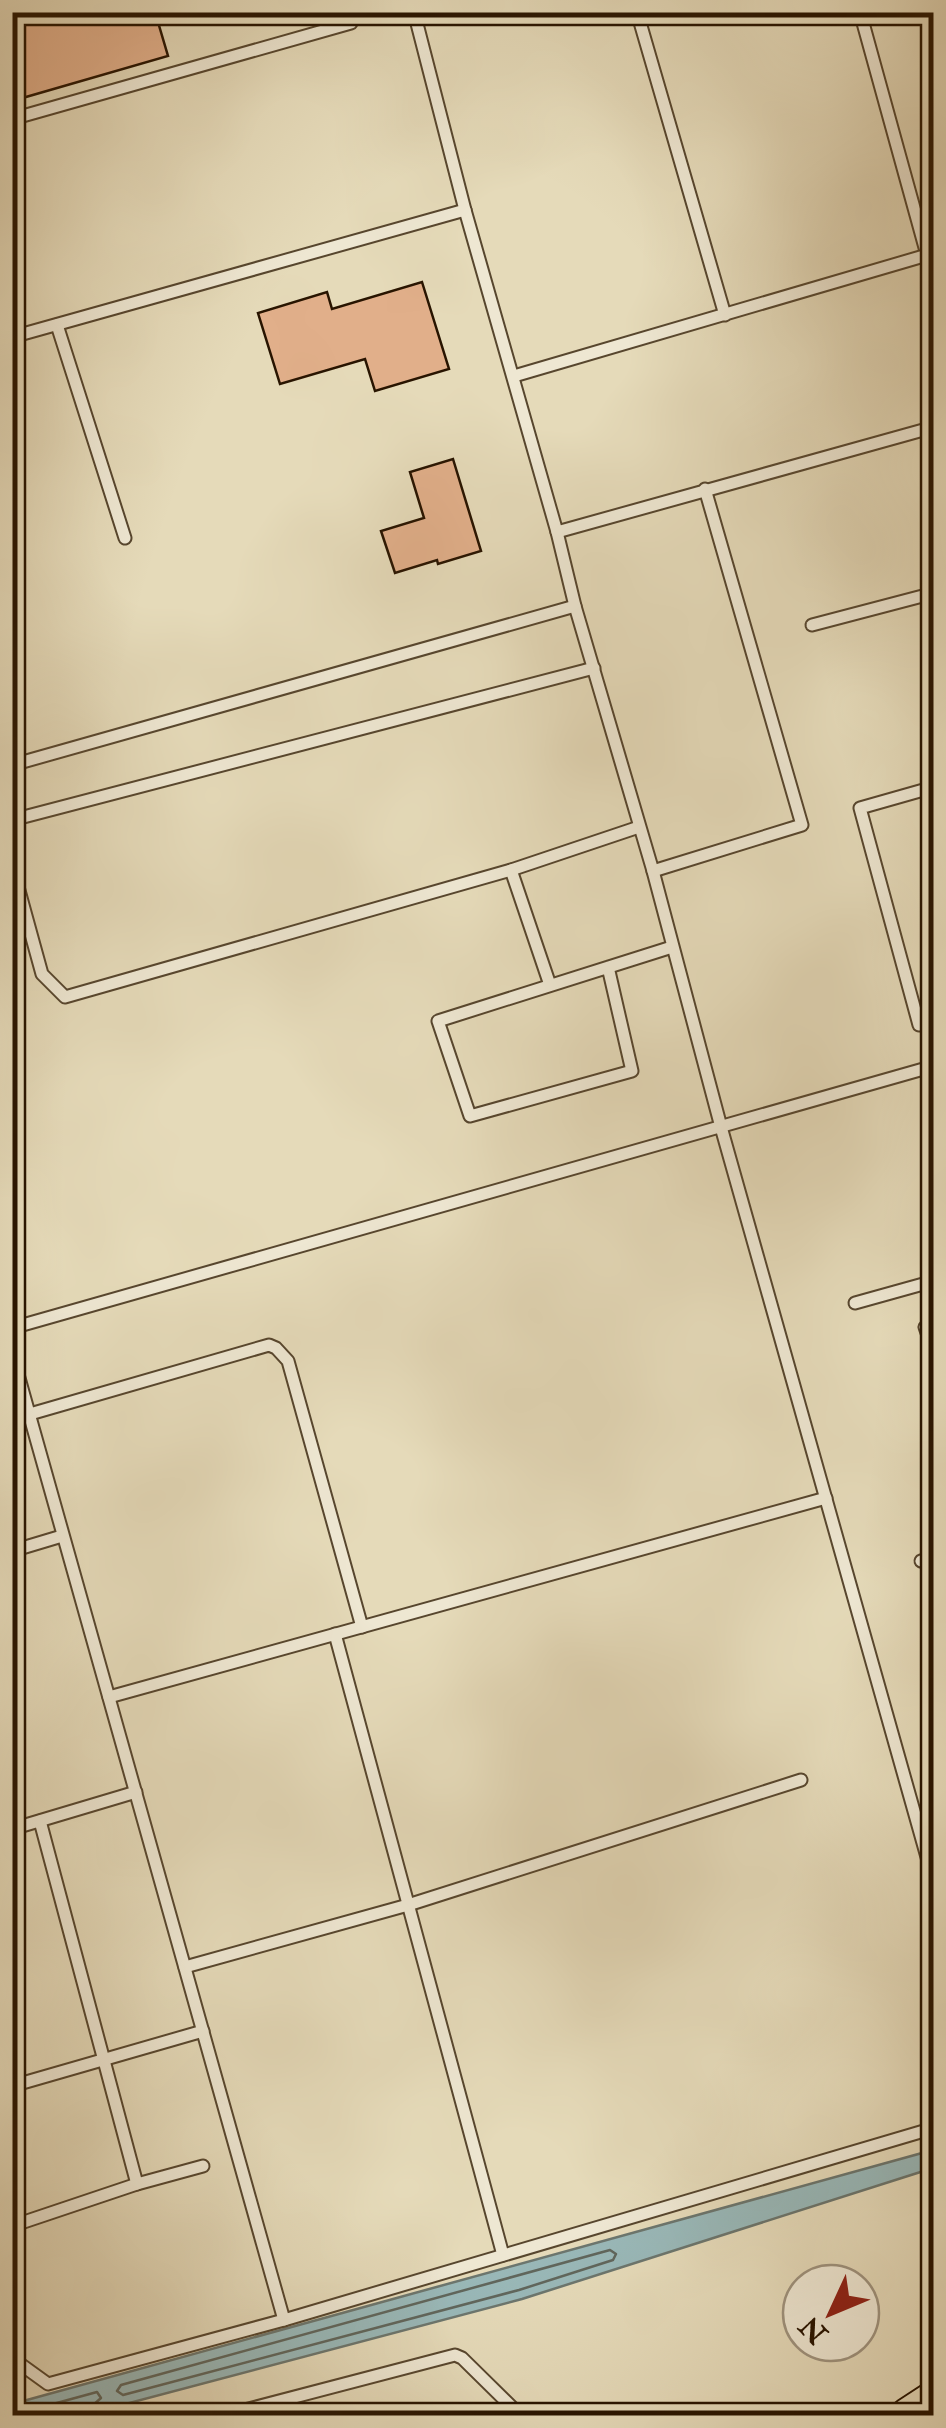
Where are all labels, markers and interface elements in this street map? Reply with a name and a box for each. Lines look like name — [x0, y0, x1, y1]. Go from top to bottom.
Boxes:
north arrow — [781, 2263, 881, 2363]
text: N — [792, 2307, 836, 2351]

